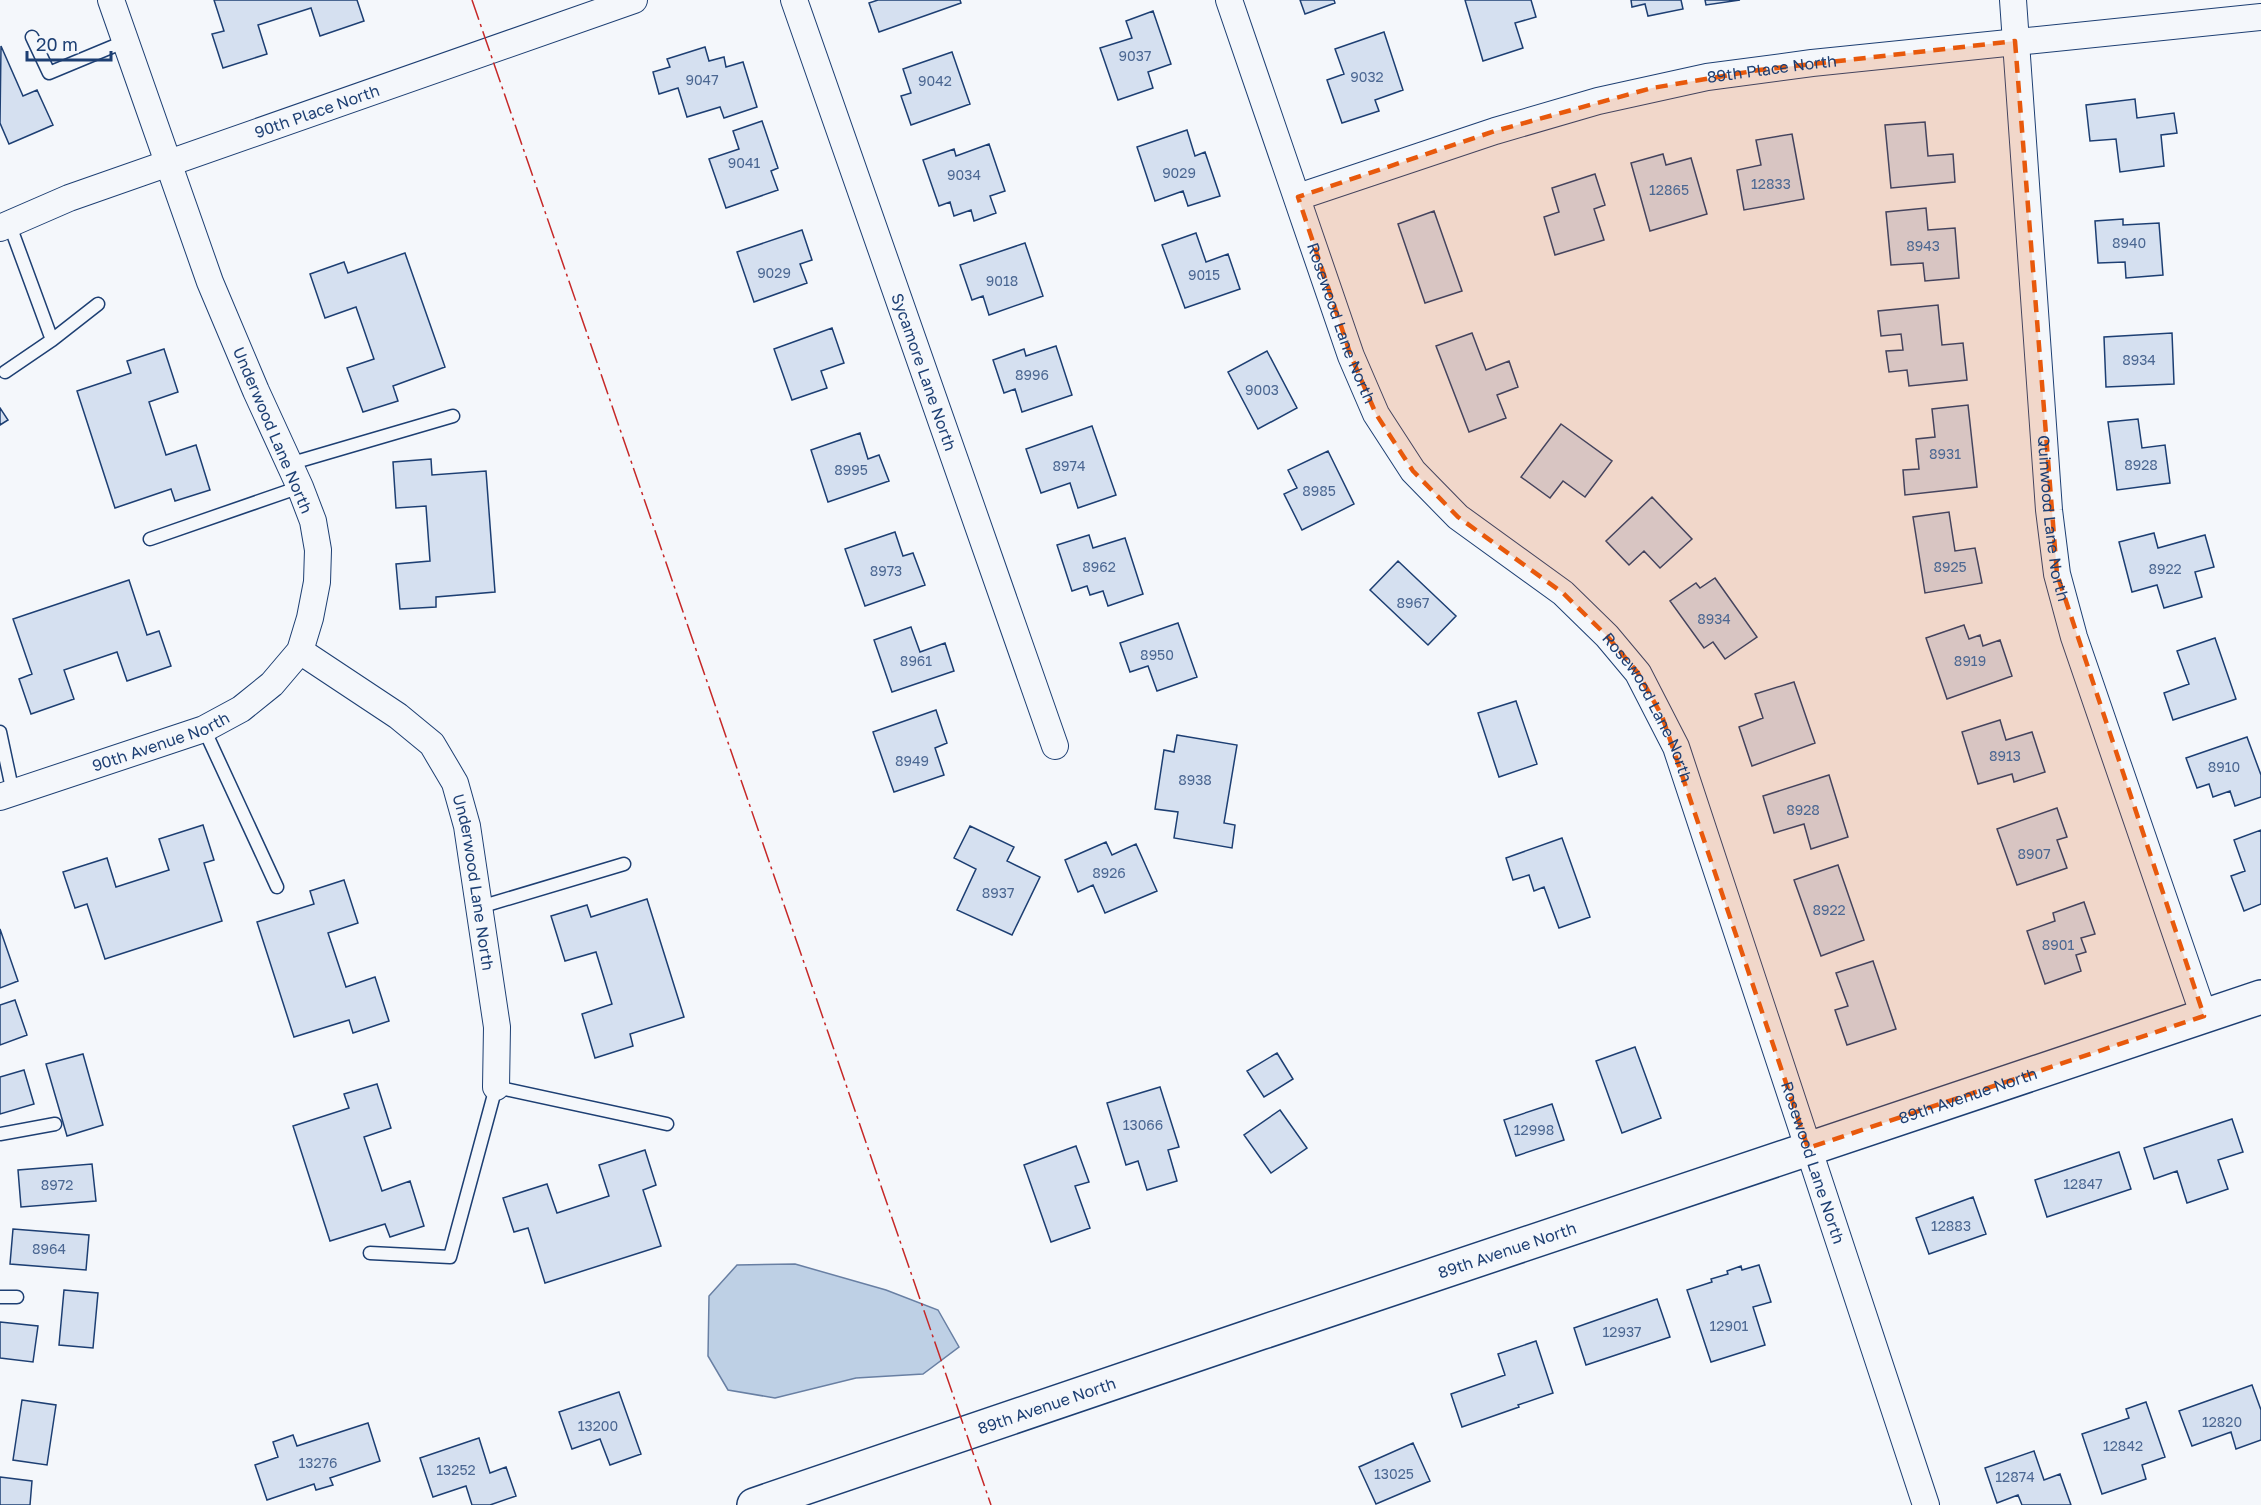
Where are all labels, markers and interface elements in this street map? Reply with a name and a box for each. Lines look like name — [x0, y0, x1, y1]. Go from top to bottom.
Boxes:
scale bar — [27, 24, 111, 62]
text: 20 m — [36, 33, 78, 55]
house number: 9037 — [1119, 47, 1151, 64]
street label: 89th Place North — [1706, 51, 1838, 87]
house number: 9032 — [1350, 68, 1384, 85]
house number: 9047 — [685, 71, 719, 88]
house number: 9042 — [918, 72, 952, 89]
street label: 90th Place North — [252, 80, 382, 142]
house number: 9041 — [728, 154, 760, 171]
house number: 9029 — [1162, 164, 1196, 181]
house number: 9034 — [947, 166, 981, 183]
house number: 12833 — [1751, 175, 1791, 192]
house number: 12865 — [1649, 181, 1689, 198]
house number: 8940 — [2112, 234, 2146, 251]
house number: 8943 — [1906, 237, 1940, 254]
street label: Rosewood Lane North — [1303, 240, 1380, 406]
house number: 9029 — [757, 264, 791, 281]
house number: 9015 — [1188, 266, 1220, 283]
house number: 9018 — [986, 272, 1018, 289]
street label: Sycamore Lane North — [887, 290, 961, 453]
street label: Underwood Lane North — [229, 344, 317, 516]
house number: 8934 — [2122, 351, 2156, 368]
house number: 8996 — [1015, 366, 1049, 383]
house number: 9003 — [1245, 381, 1279, 398]
street label: Quinwood Lane North — [2034, 434, 2074, 604]
house number: 8931 — [1929, 445, 1961, 462]
house number: 8928 — [2124, 456, 2158, 473]
house number: 8974 — [1053, 457, 1085, 474]
house number: 8995 — [834, 461, 868, 478]
house number: 8985 — [1302, 482, 1336, 499]
house number: 8962 — [1082, 558, 1116, 575]
house number: 8925 — [1933, 558, 1967, 575]
house number: 8922 — [2148, 560, 2182, 577]
house number: 8973 — [870, 562, 902, 579]
house number: 8967 — [1397, 594, 1429, 611]
house number: 8934 — [1697, 610, 1731, 627]
street label: Rosewood Lane North — [1598, 628, 1697, 785]
house number: 8950 — [1140, 646, 1174, 663]
house number: 8961 — [900, 652, 932, 669]
house number: 8919 — [1954, 652, 1986, 669]
street label: 90th Avenue North — [89, 707, 233, 776]
house number: 8913 — [1989, 747, 2021, 764]
house number: 8949 — [895, 752, 929, 769]
house number: 8910 — [2208, 758, 2240, 775]
house number: 8938 — [1178, 771, 1212, 788]
street label: Underwood Lane North — [448, 791, 498, 972]
house number: 8928 — [1786, 801, 1820, 818]
house number: 8907 — [2017, 845, 2051, 862]
house number: 8926 — [1092, 864, 1126, 881]
house number: 8937 — [982, 884, 1014, 901]
house number: 8922 — [1812, 901, 1846, 918]
house number: 8901 — [2042, 936, 2074, 953]
street label: 89th Avenue North — [1896, 1063, 2040, 1128]
street label: Rosewood Lane North — [1777, 1079, 1849, 1246]
house number: 13066 — [1123, 1116, 1163, 1133]
house number: 12998 — [1514, 1121, 1554, 1138]
house number: 12847 — [2063, 1175, 2103, 1192]
house number: 8972 — [41, 1176, 73, 1193]
house number: 12883 — [1931, 1217, 1971, 1234]
street label: 89th Avenue North — [1435, 1218, 1579, 1283]
house number: 8964 — [32, 1240, 66, 1257]
house number: 12901 — [1710, 1317, 1749, 1334]
house number: 12937 — [1603, 1323, 1642, 1340]
street label: 89th Avenue North — [975, 1373, 1118, 1438]
house number: 12820 — [2202, 1413, 2242, 1430]
house number: 13200 — [578, 1417, 618, 1434]
house number: 12842 — [2103, 1437, 2143, 1454]
house number: 13276 — [299, 1454, 338, 1471]
house number: 13252 — [436, 1461, 476, 1478]
house number: 13025 — [1374, 1465, 1414, 1482]
house number: 12874 — [1995, 1468, 2035, 1485]

